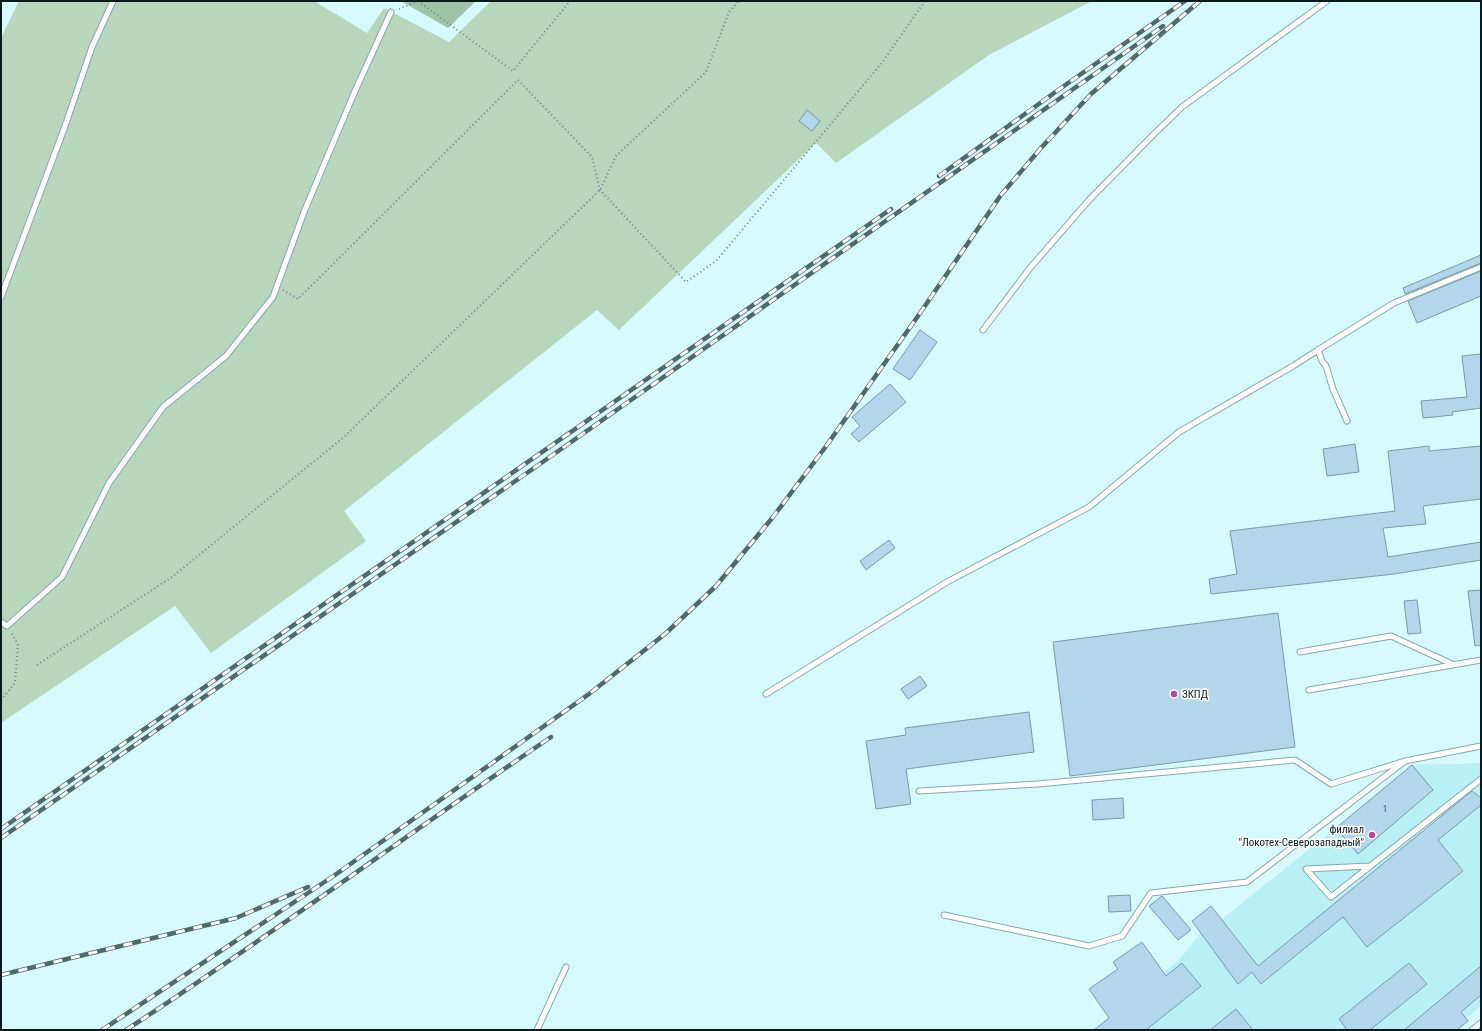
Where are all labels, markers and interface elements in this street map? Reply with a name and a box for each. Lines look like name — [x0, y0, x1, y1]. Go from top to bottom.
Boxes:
place label: ЗКПД — [1182, 688, 1208, 701]
marker: ЗКПД — [1169, 689, 1179, 699]
house number: 1 — [1383, 804, 1387, 814]
place label: филиал "Локотех-Северозападный" — [1238, 823, 1364, 849]
marker: филиал "Локотех-Северозападный" — [1367, 830, 1377, 840]

